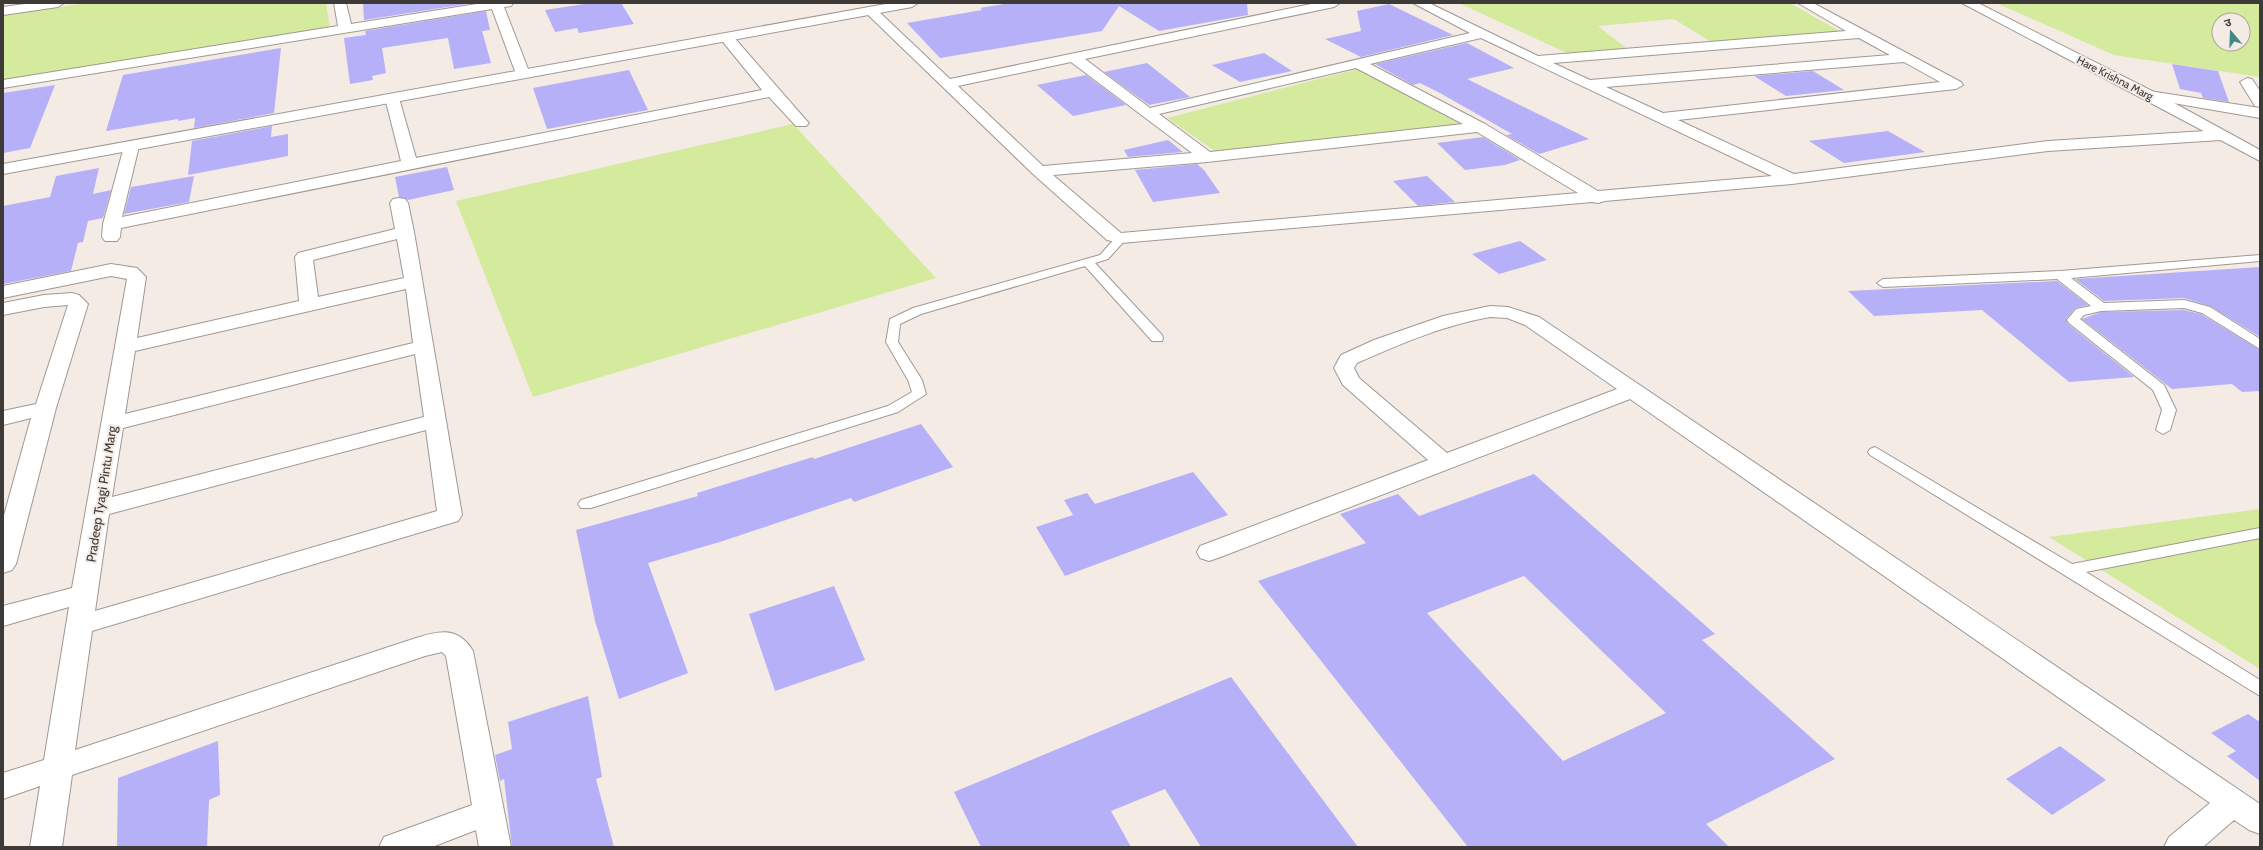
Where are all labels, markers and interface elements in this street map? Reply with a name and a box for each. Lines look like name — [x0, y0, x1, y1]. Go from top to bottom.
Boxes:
north arrow — [2211, 12, 2251, 52]
text: उ — [2222, 15, 2234, 30]
street label: Hare Krishna Marg — [2074, 53, 2156, 104]
street label: Pradeep Tyagi Pintu Marg — [82, 424, 120, 563]

